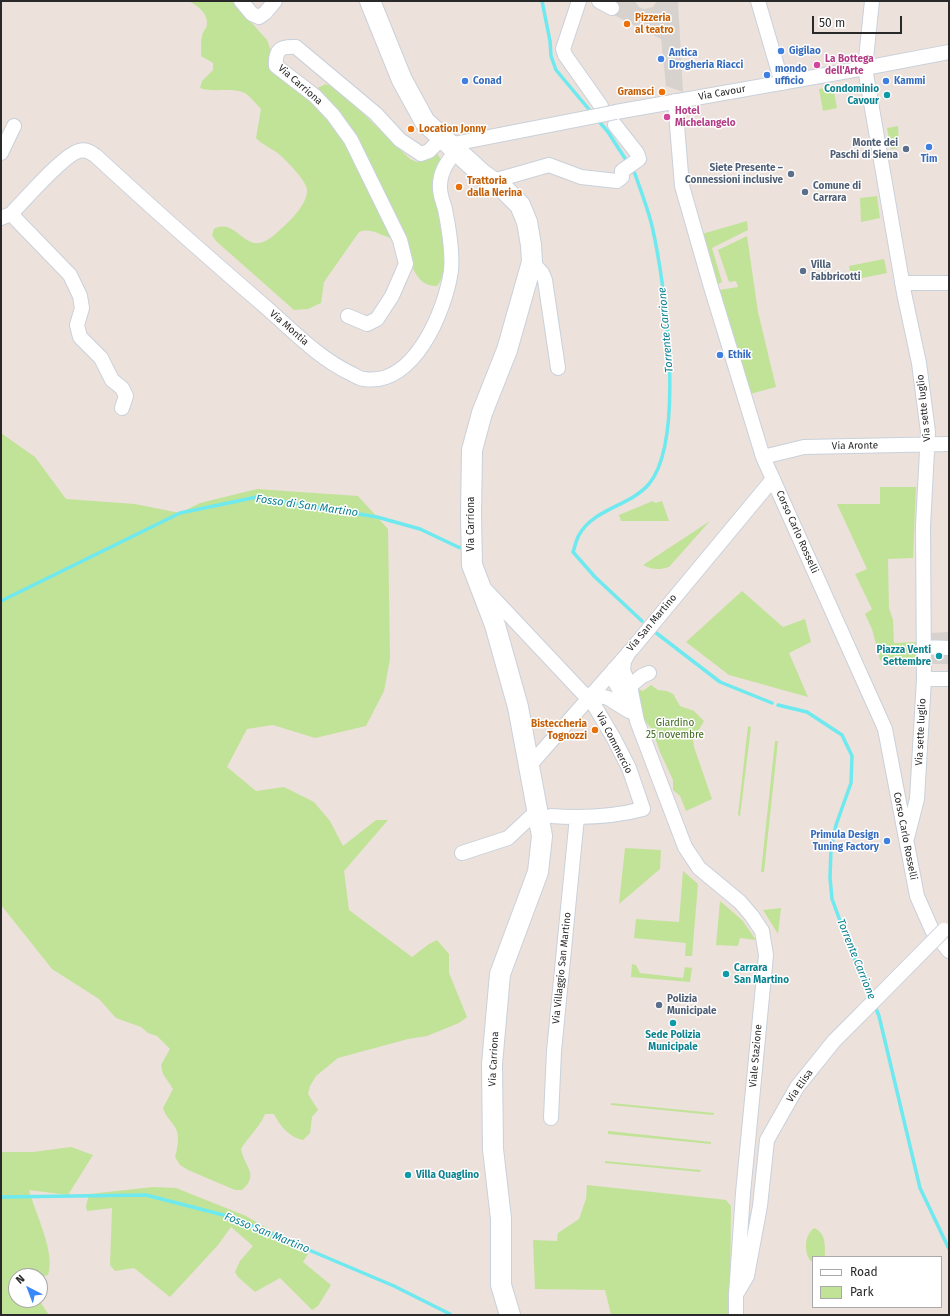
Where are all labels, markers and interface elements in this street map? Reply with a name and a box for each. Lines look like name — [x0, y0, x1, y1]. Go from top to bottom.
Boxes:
scale bar — [814, 8, 904, 34]
place label: Pizzeria al teatro — [635, 12, 674, 36]
text: 50 m — [819, 16, 845, 30]
marker: Pizzeria al teatro — [622, 19, 632, 29]
place label: Gigilao — [789, 45, 821, 57]
marker: Gigilao — [776, 46, 786, 56]
place label: Antica Drogheria Riacci — [669, 47, 743, 70]
place label: La Bottega dell'Arte — [825, 53, 874, 76]
marker: Antica Drogheria Riacci — [656, 54, 666, 64]
marker: La Bottega dell'Arte — [812, 60, 822, 70]
street label: Via Carriona — [275, 62, 325, 108]
place label: mondo ufficio — [775, 63, 807, 86]
marker: mondo ufficio — [762, 70, 772, 80]
place label: Conad — [473, 75, 502, 87]
place label: Kammi — [894, 75, 925, 87]
marker: Conad — [460, 76, 470, 86]
marker: Kammi — [881, 76, 891, 86]
street label: Via Cavour — [697, 83, 747, 103]
place label: Condominio Cavour — [824, 83, 879, 106]
place label: Gramsci — [618, 86, 654, 98]
marker: Gramsci — [657, 87, 667, 97]
marker: Condominio Cavour — [882, 90, 892, 100]
place label: Hotel Michelangelo — [675, 105, 735, 128]
marker: Hotel Michelangelo — [662, 112, 672, 122]
place label: Location Jonny — [419, 123, 486, 135]
marker: Location Jonny — [406, 124, 416, 134]
place label: Monte dei Paschi di Siena — [830, 137, 898, 160]
marker: Tim — [924, 142, 934, 152]
marker: Monte dei Paschi di Siena — [901, 144, 911, 154]
place label: Tim — [921, 153, 937, 165]
place label: Siete Presente – Connessioni inclusive — [685, 162, 783, 186]
marker: Siete Presente – Connessioni inclusive — [786, 169, 796, 179]
place label: Trattoria dalla Nerina — [467, 175, 522, 198]
place label: Comune di Carrara — [813, 180, 861, 204]
marker: Trattoria dalla Nerina — [454, 182, 464, 192]
marker: Comune di Carrara — [800, 187, 810, 197]
place label: Villa Fabbricotti — [811, 259, 860, 282]
marker: Villa Fabbricotti — [798, 266, 808, 276]
water label: Torrente Carrione — [656, 287, 676, 373]
street label: Via Montia — [267, 308, 311, 348]
place label: Ethik — [728, 349, 751, 361]
marker: Ethik — [715, 350, 725, 360]
street label: Via sette luglio — [915, 374, 933, 442]
street label: Via Aronte — [832, 440, 878, 452]
street label: Corso Carlo Rosselli — [773, 489, 821, 575]
water label: Fosso di San Martino — [255, 492, 359, 520]
street label: Via Carriona — [465, 496, 477, 552]
street label: Via San Martino — [625, 592, 679, 654]
place label: Piazza Venti Settembre — [876, 644, 931, 668]
marker: Piazza Venti Settembre — [934, 651, 944, 661]
street label: Via sette luglio — [913, 698, 929, 766]
street label: Via Commercio — [593, 710, 635, 776]
park label: Giardino 25 novembre — [646, 717, 704, 740]
place label: Bisteccheria Tognozzi — [531, 718, 587, 742]
marker: Bisteccheria Tognozzi — [590, 725, 600, 735]
street label: Corso Carlo Rosselli — [891, 791, 919, 881]
place label: Primula Design Tuning Factory — [810, 829, 879, 852]
marker: Primula Design Tuning Factory — [882, 836, 892, 846]
street label: Via Villaggio San Martino — [550, 912, 574, 1024]
water label: Torrente Carrione — [834, 917, 878, 1001]
place label: Carrara San Martino — [734, 962, 789, 986]
marker: Carrara San Martino — [721, 969, 731, 979]
place label: Polizia Municipale — [667, 993, 716, 1016]
marker: Polizia Municipale — [654, 1000, 664, 1010]
marker: Sede Polizia Municipale — [668, 1018, 678, 1028]
street label: Viale Stazione — [747, 1024, 765, 1088]
place label: Sede Polizia Municipale — [645, 1029, 701, 1052]
street label: Via Carriona — [487, 1031, 501, 1087]
street label: Via Elisa — [784, 1067, 816, 1105]
place label: Villa Quaglino — [416, 1169, 479, 1181]
marker: Villa Quaglino — [403, 1170, 413, 1180]
water label: Fosso San Martino — [223, 1210, 311, 1256]
legend — [812, 1256, 942, 1308]
text: Road — [850, 1265, 878, 1279]
north arrow — [8, 1268, 48, 1308]
text: N — [13, 1272, 27, 1287]
text: Park — [850, 1285, 874, 1299]

